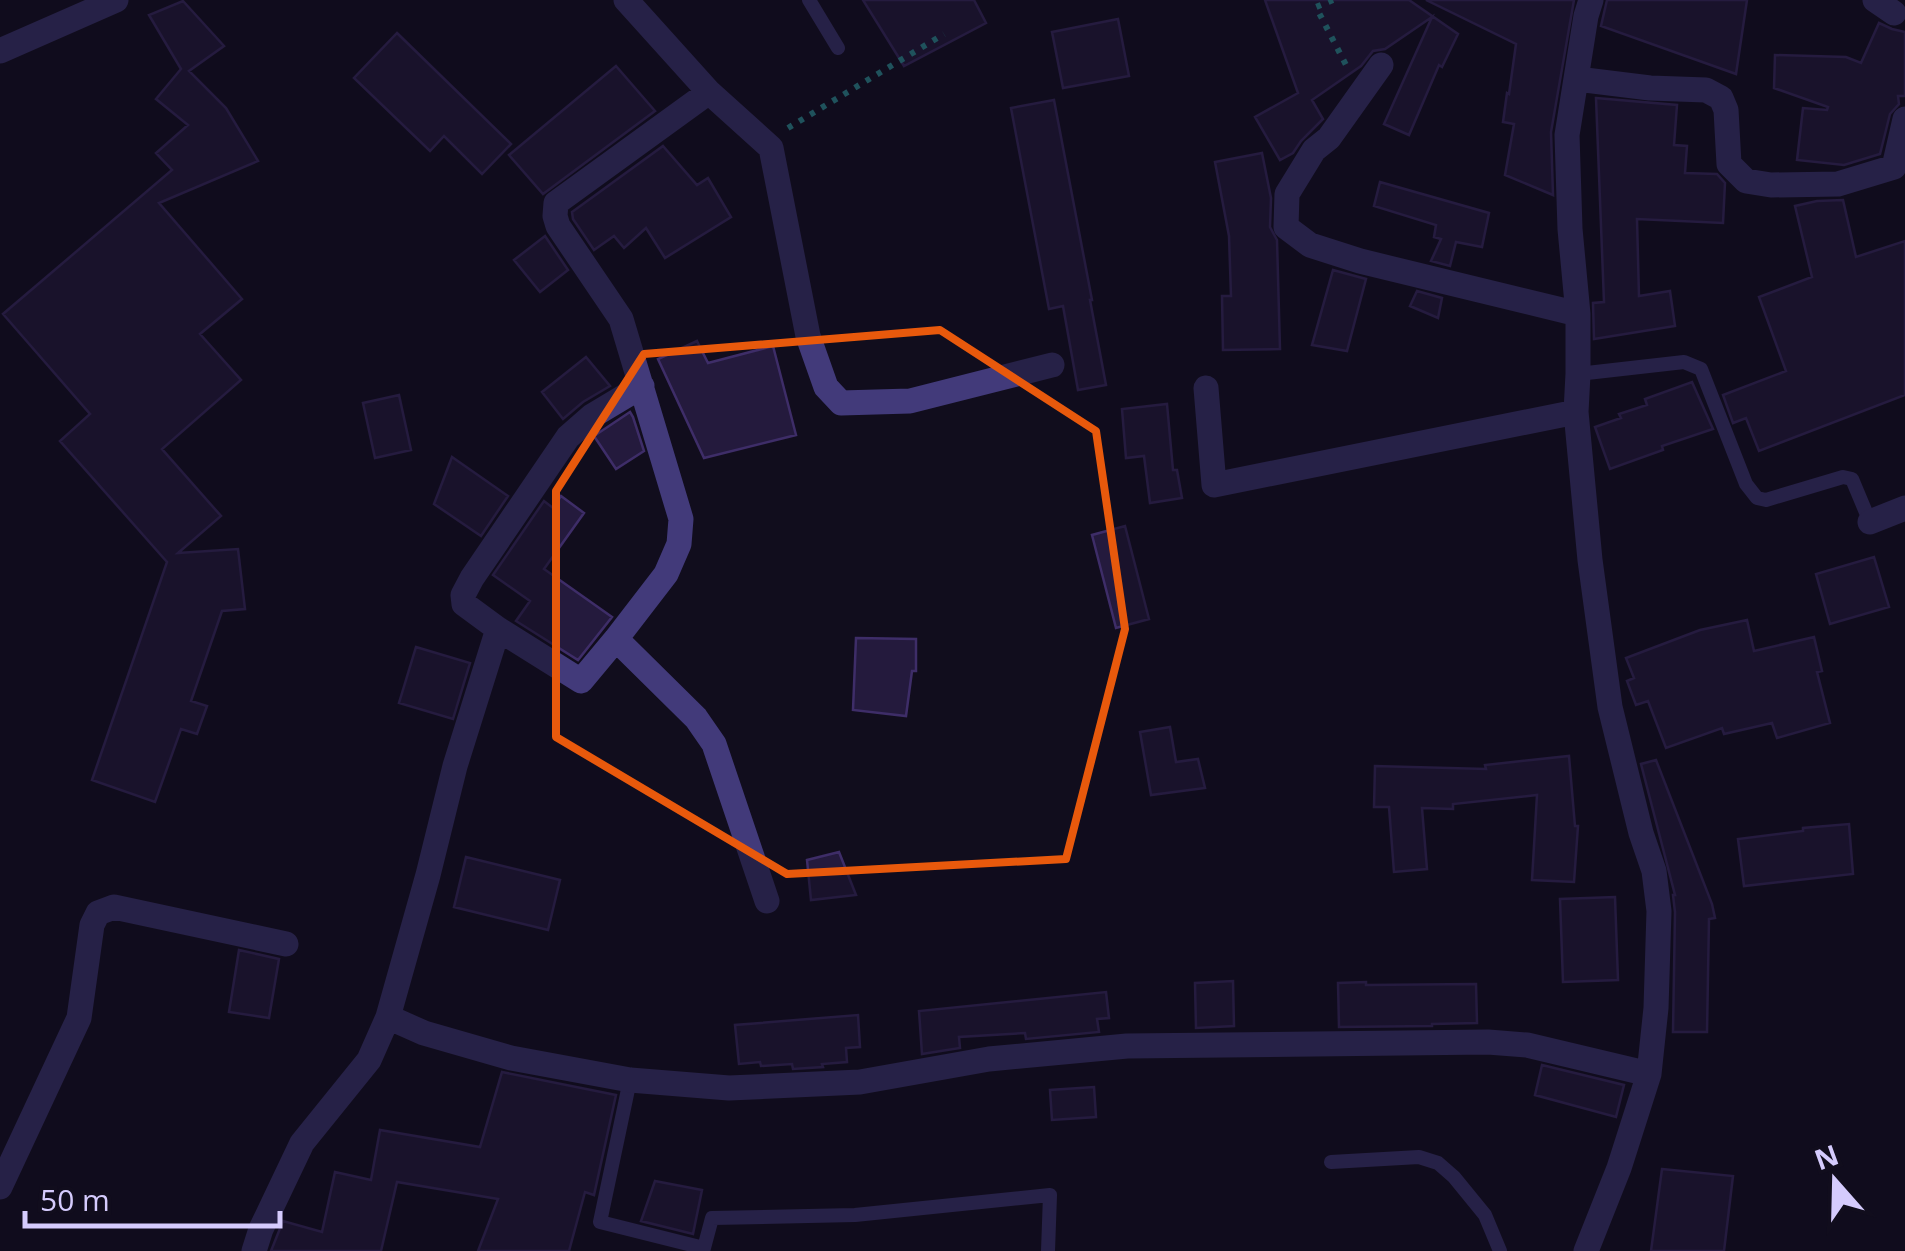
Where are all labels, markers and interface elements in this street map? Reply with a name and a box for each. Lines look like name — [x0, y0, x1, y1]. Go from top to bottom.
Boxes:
north arrow — [1785, 1131, 1885, 1231]
text: N — [1809, 1135, 1843, 1178]
scale bar — [25, 1166, 280, 1228]
text: 50 m — [40, 1179, 110, 1220]

